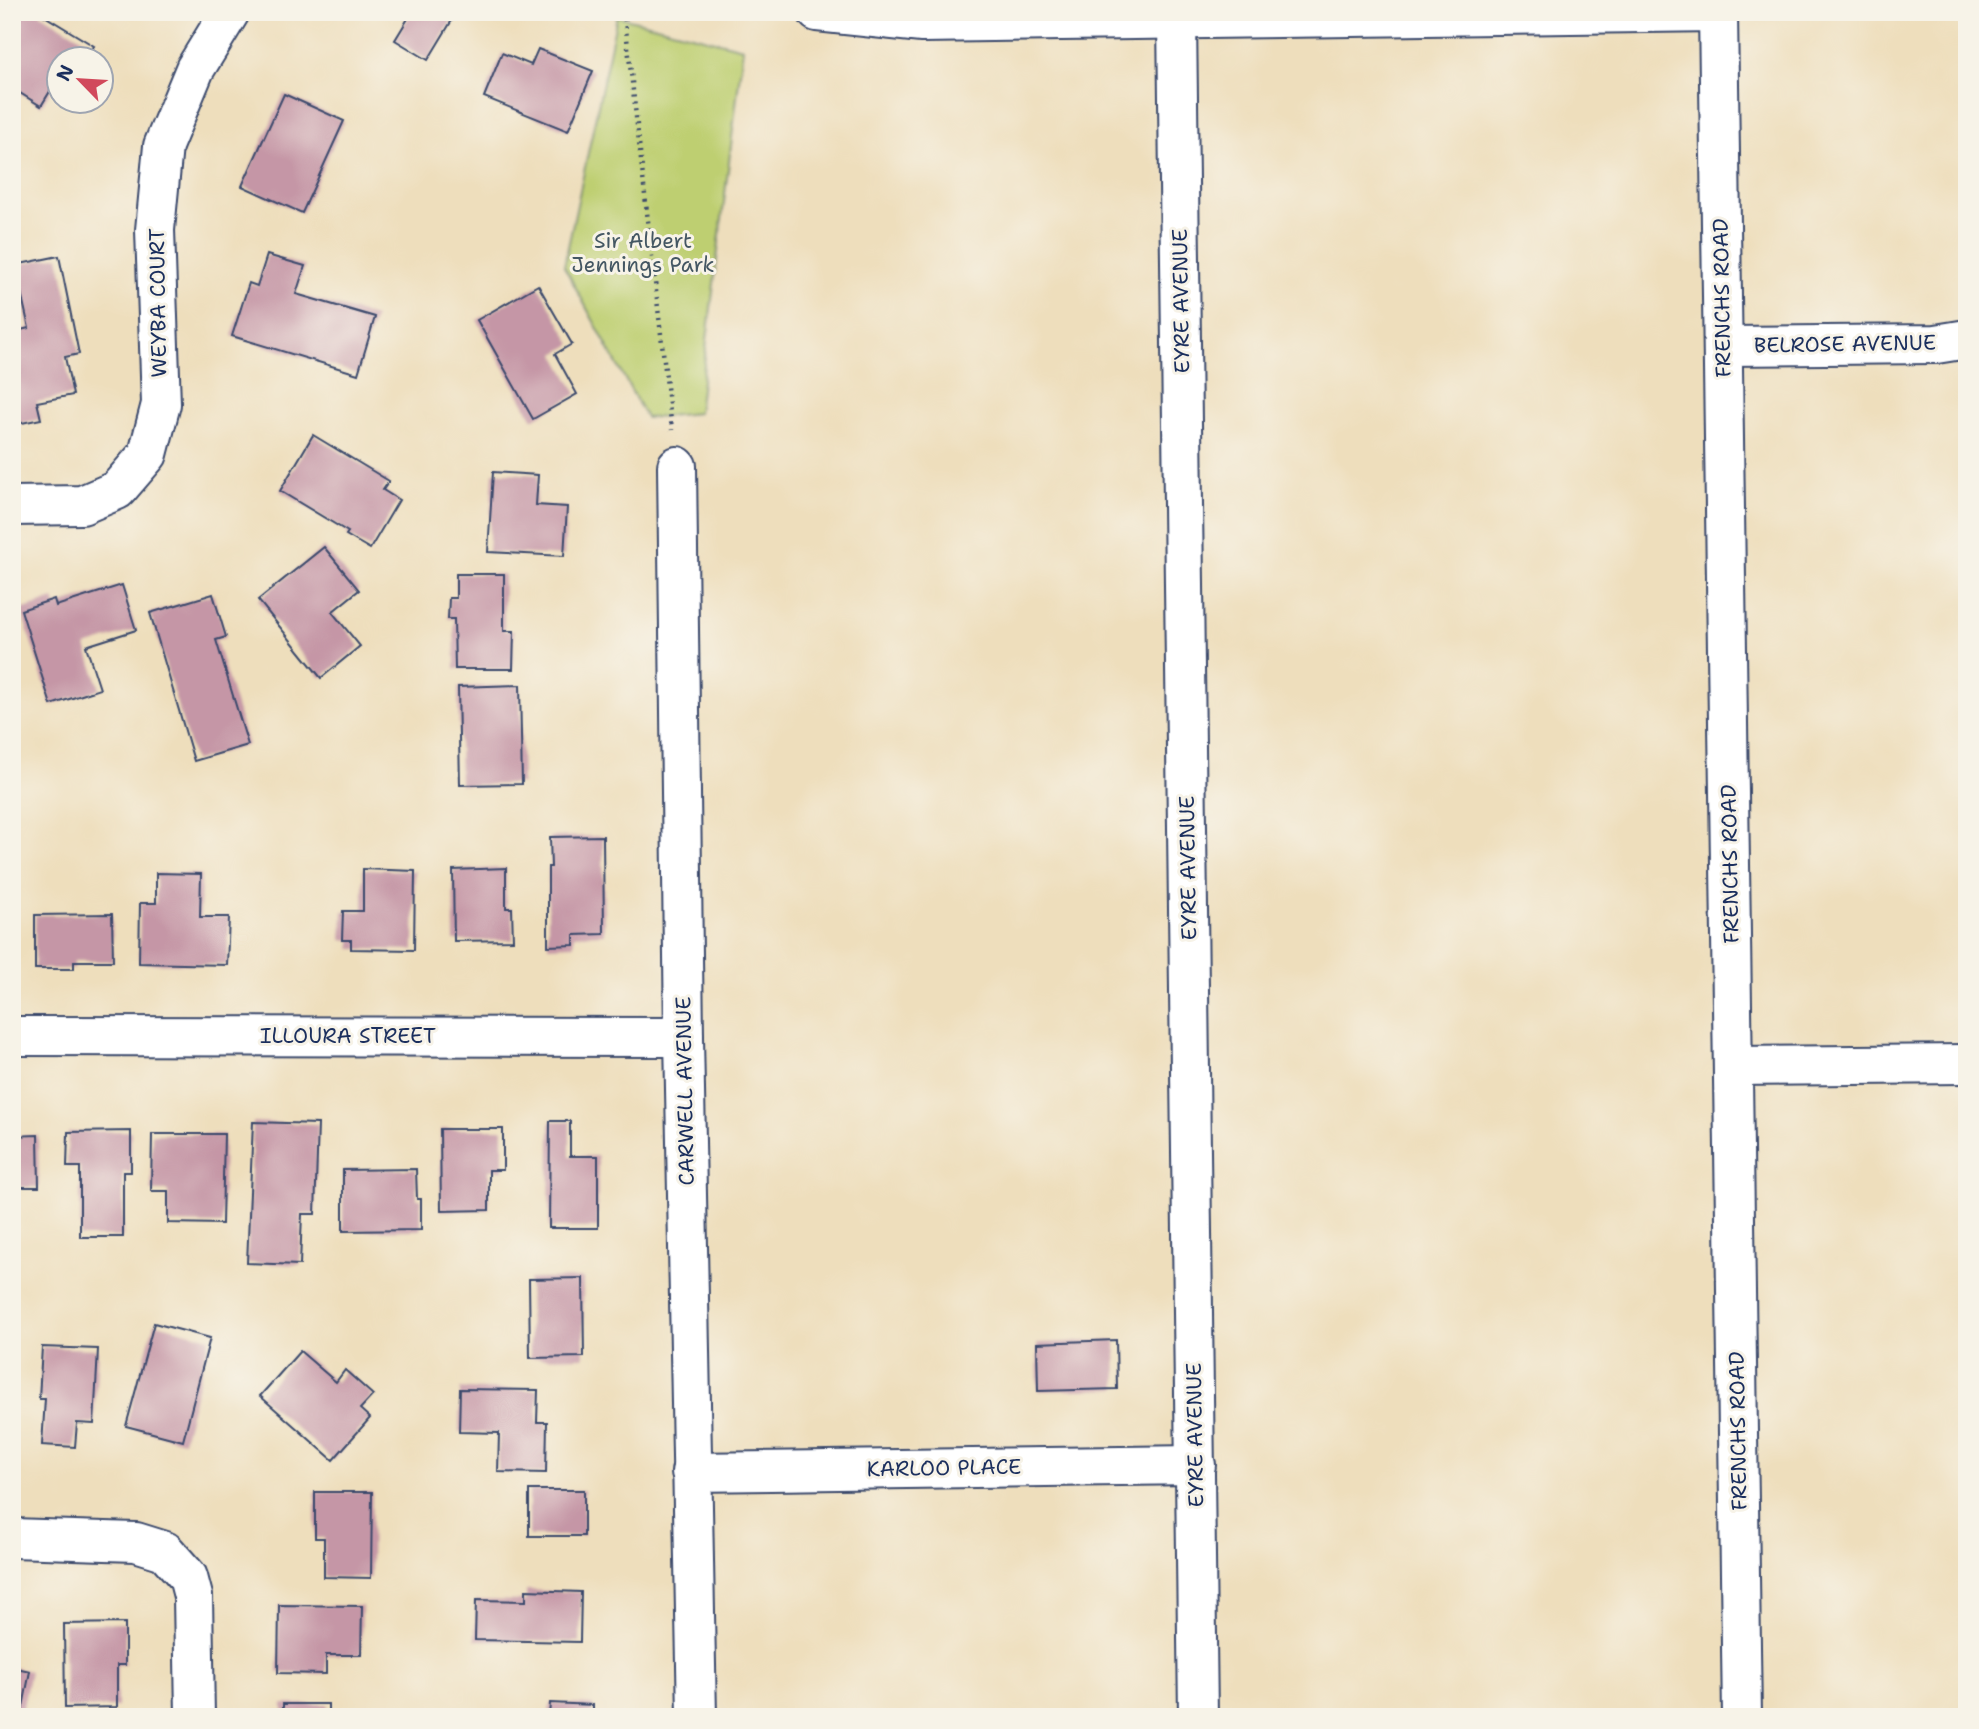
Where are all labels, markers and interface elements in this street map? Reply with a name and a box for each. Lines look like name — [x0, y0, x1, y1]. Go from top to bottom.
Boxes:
north arrow — [46, 46, 116, 116]
text: N — [51, 61, 80, 85]
street label: FRENCHS ROAD — [1707, 218, 1737, 378]
park label: Sir Albert Jennings Park — [571, 227, 715, 279]
street label: WEYBA COURT — [143, 228, 173, 378]
street label: EYRE AVENUE — [1166, 228, 1196, 374]
street label: BELROSE AVENUE — [1754, 328, 1936, 360]
street label: FRENCHS ROAD — [1715, 784, 1745, 944]
street label: EYRE AVENUE — [1173, 795, 1203, 941]
street label: CARWELL AVENUE — [669, 996, 701, 1186]
street label: ILLOURA STREET — [260, 1022, 436, 1050]
street label: FRENCHS ROAD — [1723, 1351, 1753, 1511]
street label: EYRE AVENUE — [1180, 1362, 1210, 1508]
street label: KARLOO PLACE — [866, 1453, 1022, 1483]

